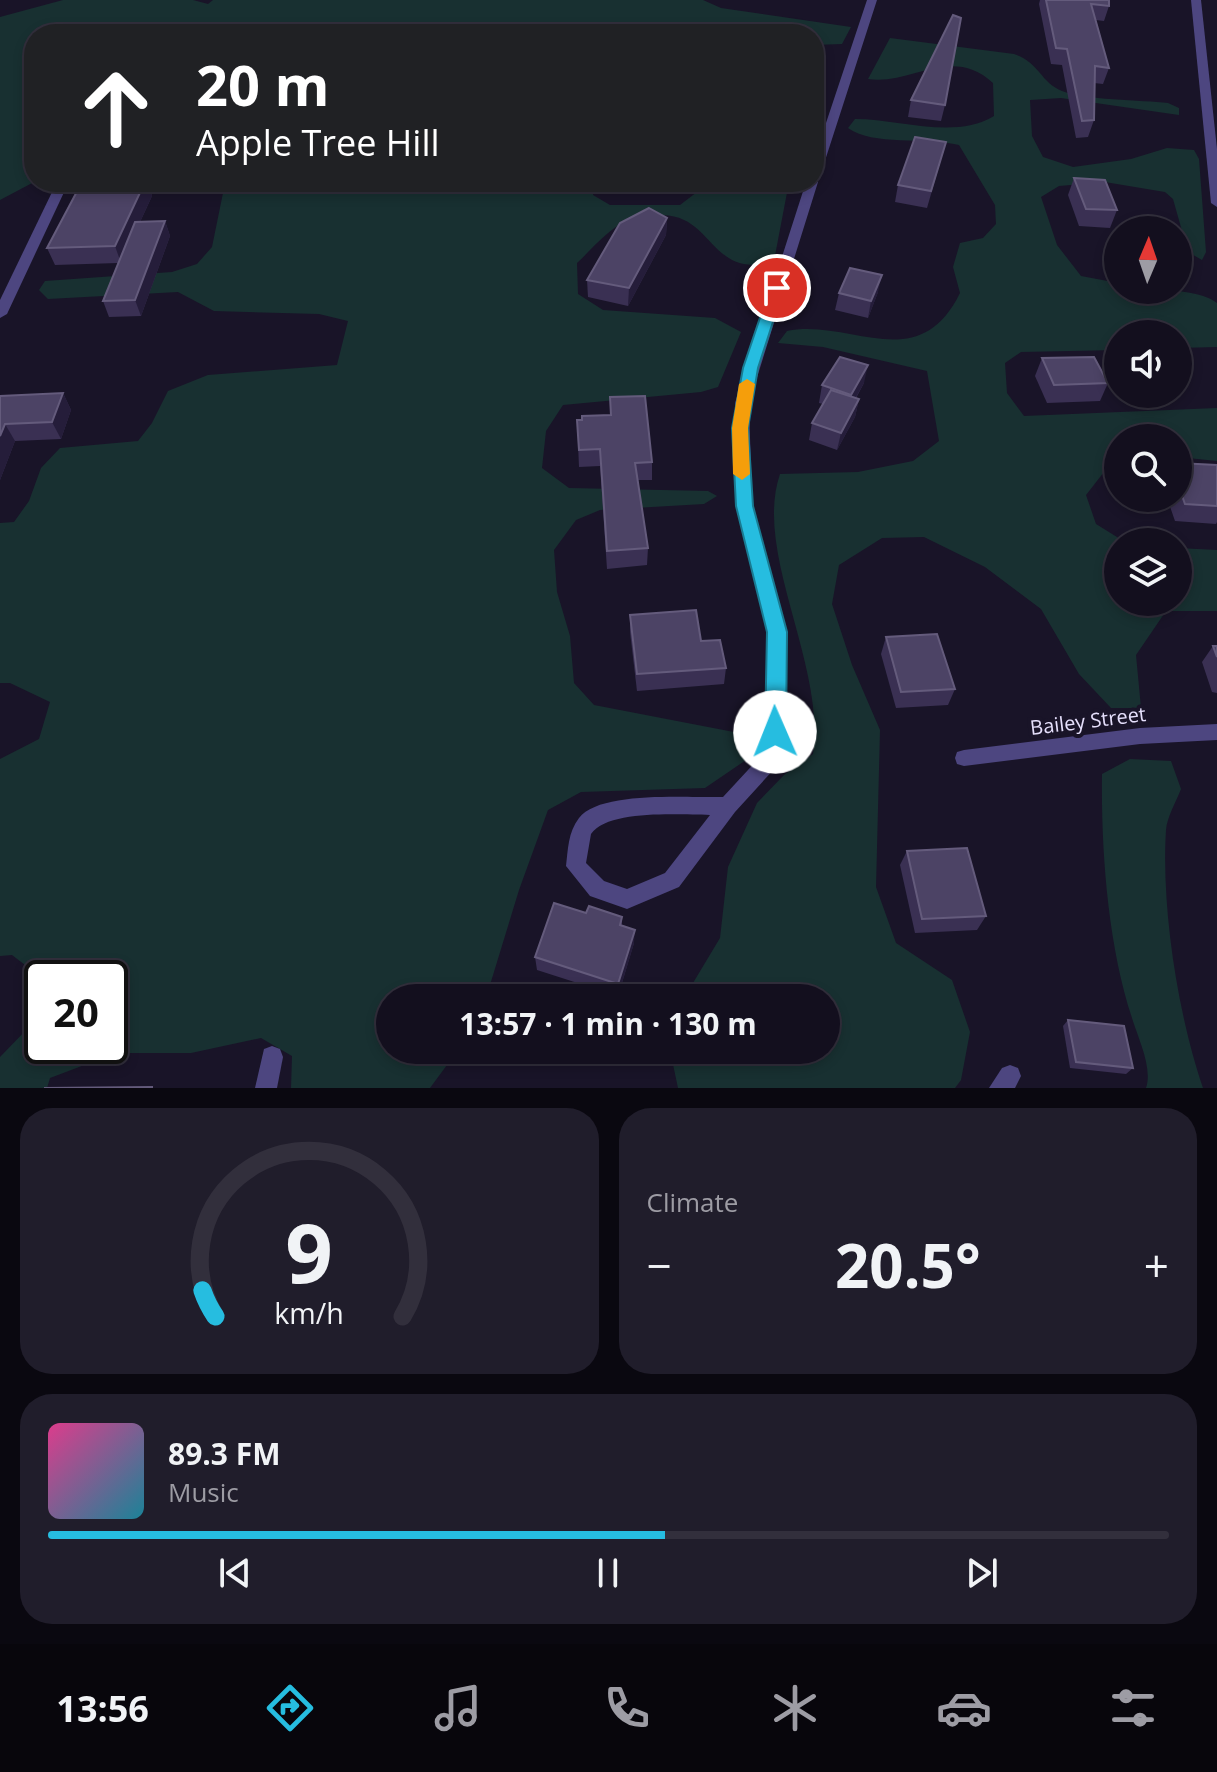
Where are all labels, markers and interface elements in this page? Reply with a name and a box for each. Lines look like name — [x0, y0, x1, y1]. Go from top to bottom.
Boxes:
text: 20 m — [196, 46, 330, 122]
icon: ahead — [64, 56, 168, 160]
text: Apple Tree Hill — [196, 118, 440, 167]
north arrow — [1104, 216, 1192, 304]
map controls — [1104, 216, 1192, 616]
pin — [743, 254, 811, 322]
icon: arrive — [755, 266, 799, 310]
button: sound — [1104, 320, 1192, 408]
button: search — [1104, 424, 1192, 512]
button: layers — [1104, 528, 1192, 616]
position arrow — [733, 690, 817, 774]
street label: Bailey Street — [1029, 700, 1147, 741]
speed limit sign: 20 — [24, 960, 128, 1064]
text: 13:57 · 1 min · 130 m — [459, 1003, 757, 1044]
text: Climate — [647, 1184, 738, 1220]
text: 9 — [285, 1194, 333, 1307]
text: 20.5° — [835, 1224, 981, 1306]
text: − — [647, 1235, 672, 1295]
text: + — [1144, 1235, 1169, 1295]
text: km/h — [275, 1293, 344, 1332]
text: 89.3 FM — [168, 1433, 281, 1474]
text: Music — [168, 1474, 239, 1510]
icon: previous — [213, 1551, 257, 1595]
icon: pause — [586, 1551, 630, 1595]
icon: next — [960, 1551, 1004, 1595]
icon: directions — [262, 1680, 318, 1736]
icon: music — [430, 1680, 486, 1736]
icon: phone — [599, 1680, 655, 1736]
icon: climate — [767, 1680, 823, 1736]
icon: car — [936, 1680, 992, 1736]
icon: filters — [1105, 1680, 1161, 1736]
text: 13:56 — [56, 1684, 149, 1733]

